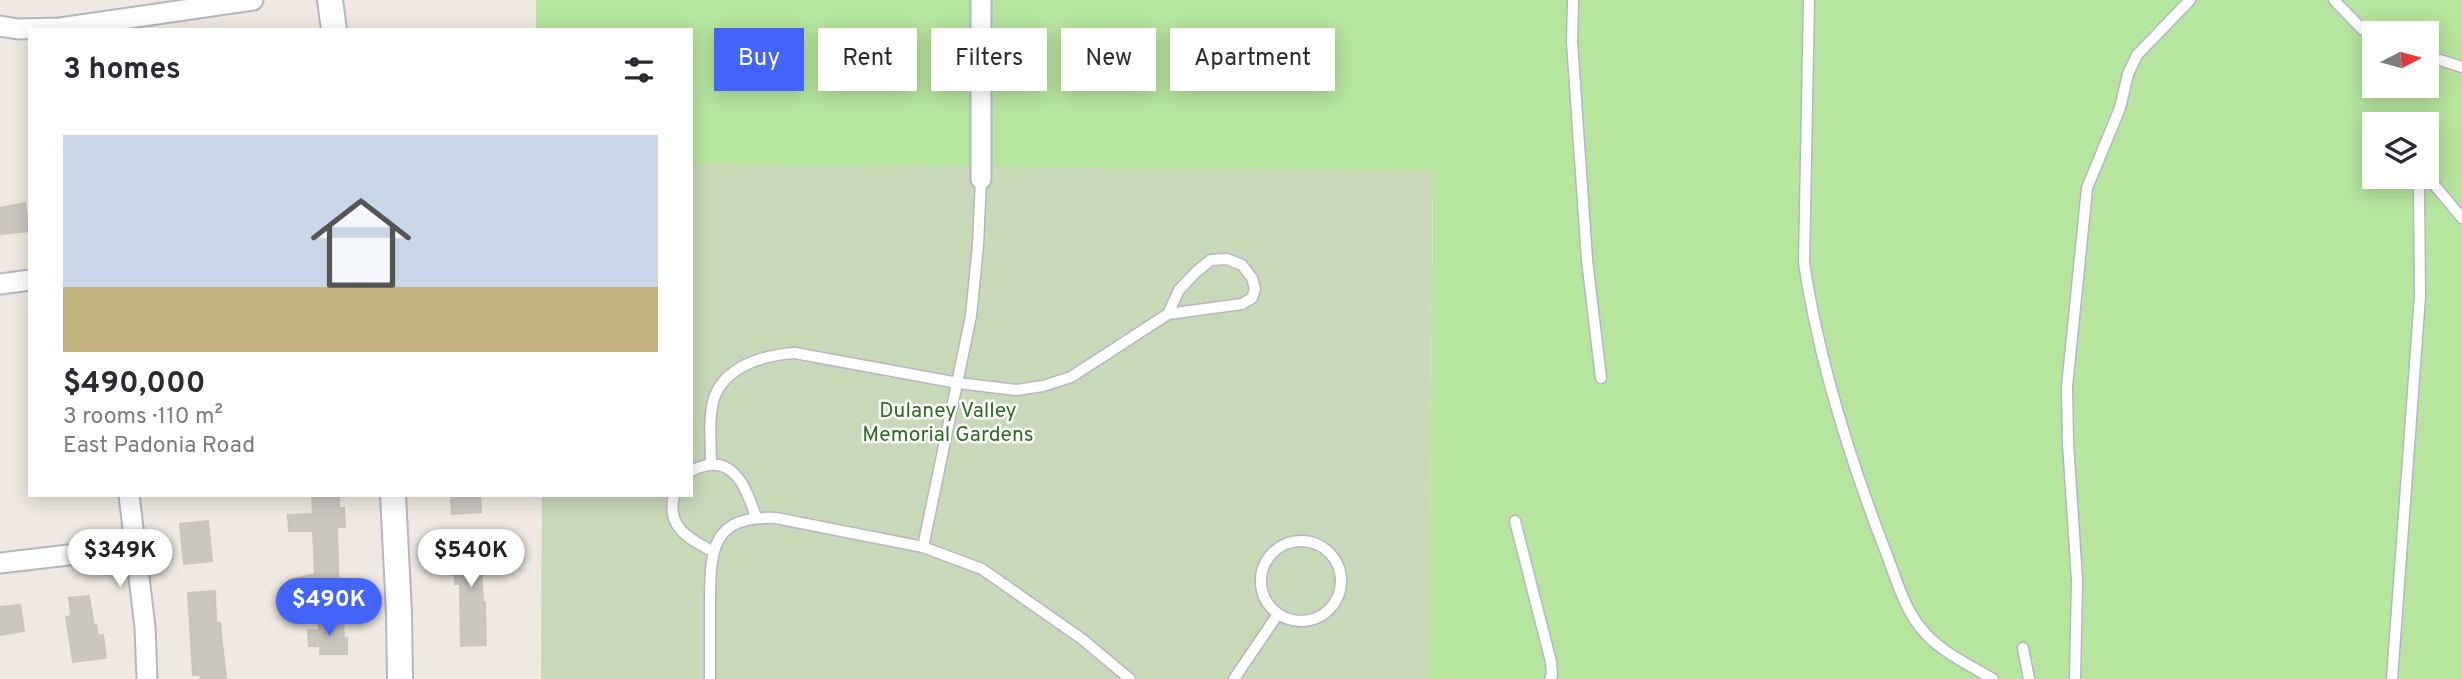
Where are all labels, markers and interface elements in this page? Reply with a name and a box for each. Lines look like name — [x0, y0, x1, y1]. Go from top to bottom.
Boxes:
north arrow — [2362, 21, 2440, 98]
map controls — [2362, 21, 2439, 189]
chip: Buy — [714, 28, 804, 91]
chip: Rent — [818, 28, 917, 91]
chip: Filters — [931, 28, 1047, 91]
chip: New — [1061, 28, 1156, 91]
chip: Apartment — [1170, 28, 1335, 91]
icon: filters — [620, 51, 658, 89]
text: 3 homes — [63, 52, 181, 89]
button: layers — [2362, 112, 2439, 189]
icon: home — [298, 180, 424, 306]
text: $490,000 — [63, 366, 206, 403]
park label: Dulaney Valley Memorial Gardens — [862, 398, 1034, 449]
text: 3 rooms · 110 m² — [63, 403, 223, 432]
text: East Padonia Road — [63, 432, 255, 461]
pin: $349K — [71, 530, 169, 589]
pin: $540K — [422, 530, 520, 589]
text: $349K — [84, 537, 156, 566]
text: $540K — [434, 537, 508, 566]
pin: $490K — [280, 578, 378, 638]
text: $490K — [292, 586, 366, 615]

